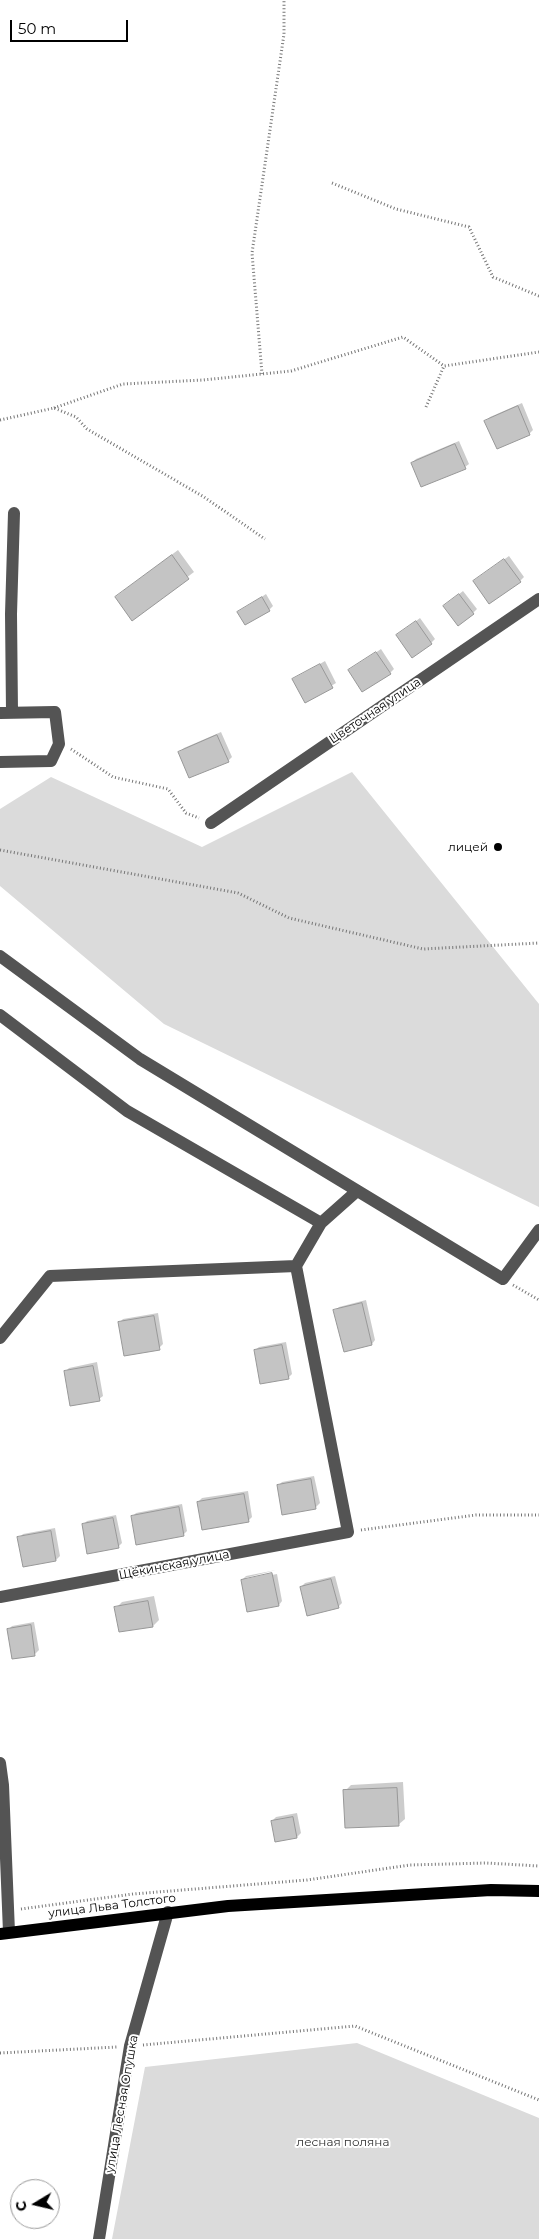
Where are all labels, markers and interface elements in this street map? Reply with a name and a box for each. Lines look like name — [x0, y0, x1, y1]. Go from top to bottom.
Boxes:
scale bar — [12, 10, 130, 42]
text: 50 m — [18, 19, 56, 38]
street label: Цветочная улица — [326, 675, 424, 747]
place label: лицей — [448, 840, 488, 854]
marker: лицей — [492, 841, 504, 853]
street label: Щёкинская улица — [117, 1547, 231, 1583]
street label: улица Льва Толстого — [47, 1891, 177, 1921]
street label: улица Лесная Опушка — [103, 2034, 141, 2174]
park label: лесная поляна — [297, 2135, 389, 2149]
north arrow — [10, 2179, 60, 2229]
text: С — [11, 2200, 31, 2213]

